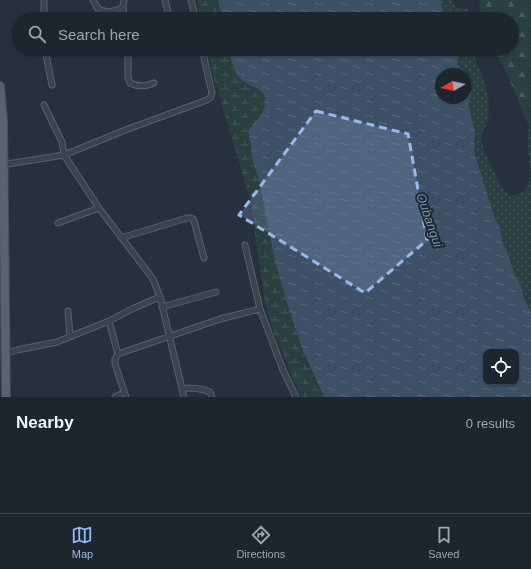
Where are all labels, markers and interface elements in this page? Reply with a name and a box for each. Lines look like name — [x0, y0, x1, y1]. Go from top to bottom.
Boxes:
search box — [12, 12, 519, 56]
icon: search — [26, 23, 48, 45]
text: Search here — [58, 26, 140, 43]
north arrow — [435, 68, 471, 104]
water label: Oubangui — [413, 191, 446, 250]
map controls — [483, 349, 519, 385]
button: locate — [483, 349, 519, 385]
text: Nearby — [16, 413, 74, 432]
text: 0 results — [466, 416, 515, 431]
tab: Map — [71, 524, 93, 560]
tab: Directions — [236, 524, 285, 560]
tab: Saved — [428, 524, 459, 560]

